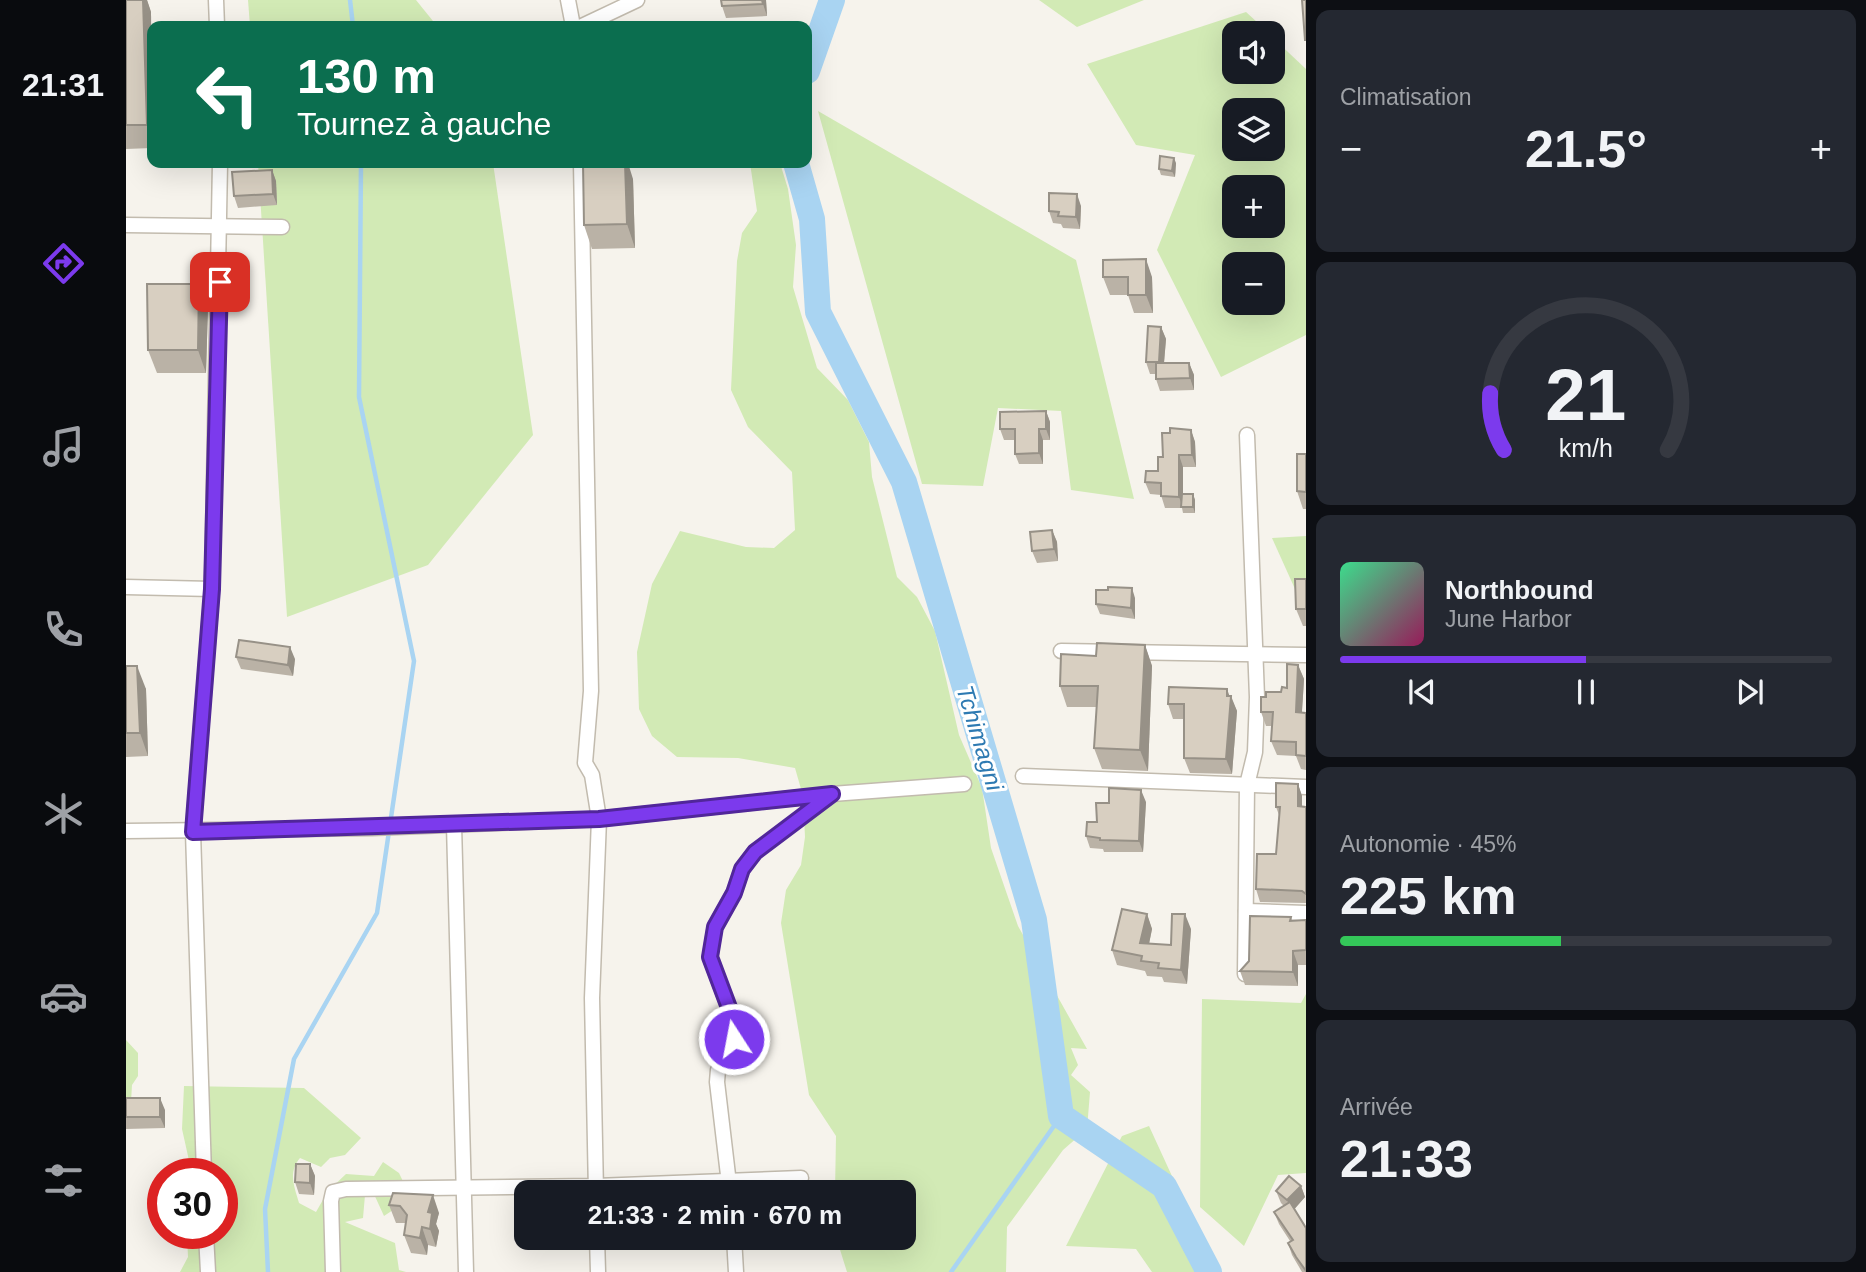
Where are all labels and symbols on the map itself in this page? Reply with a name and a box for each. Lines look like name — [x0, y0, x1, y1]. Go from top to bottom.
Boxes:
pin — [190, 252, 250, 312]
water label: Tchimagni — [951, 682, 1009, 794]
position arrow — [697, 1002, 771, 1076]
speed limit sign: 30 — [147, 1158, 238, 1249]

